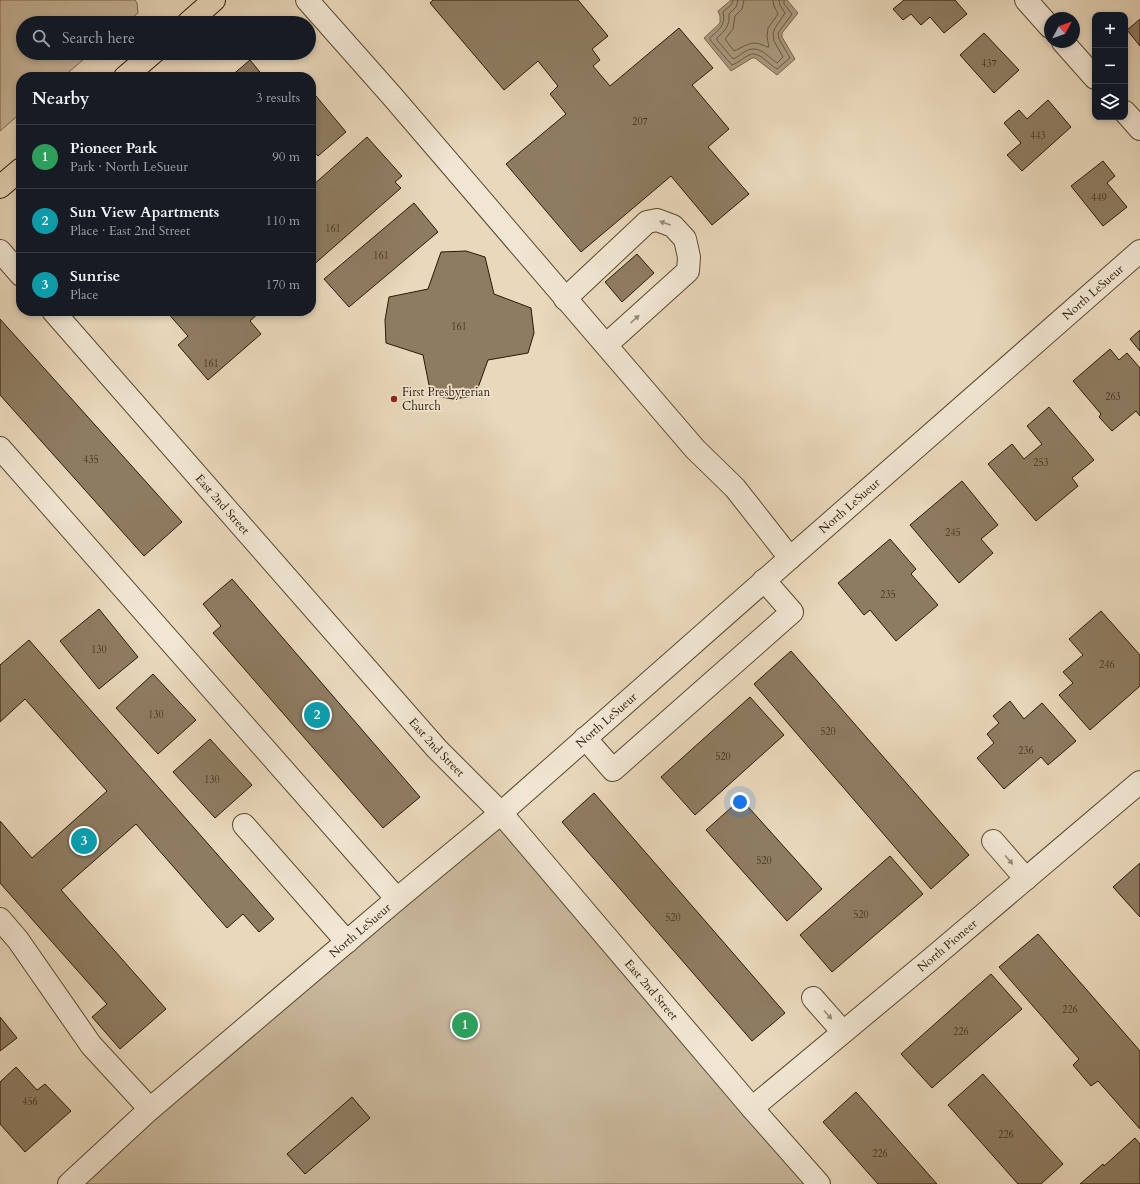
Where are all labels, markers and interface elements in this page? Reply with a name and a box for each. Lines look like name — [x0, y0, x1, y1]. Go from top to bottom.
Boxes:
north arrow — [1044, 12, 1080, 48]
map controls — [1092, 12, 1128, 120]
button: + — [1092, 12, 1128, 48]
search box — [16, 16, 316, 60]
icon: search — [30, 27, 52, 49]
text: Search here — [62, 28, 135, 48]
button: − — [1092, 48, 1128, 84]
house number: 437 — [981, 57, 997, 71]
button: layers — [1092, 84, 1128, 120]
text: Nearby — [32, 87, 89, 110]
text: 3 results — [256, 89, 300, 107]
house number: 207 — [632, 115, 648, 129]
house number: 443 — [1030, 129, 1046, 143]
text: Pioneer Park — [70, 138, 157, 158]
text: 1 — [42, 148, 48, 166]
text: 90 m — [272, 148, 300, 166]
text: Park · North LeSueur — [70, 158, 188, 176]
house number: 449 — [1091, 191, 1107, 205]
text: Sun View Apartments — [70, 202, 219, 222]
text: 2 — [42, 212, 48, 230]
text: 110 m — [266, 212, 300, 230]
one-way arrow — [659, 220, 671, 226]
text: Place · East 2nd Street — [70, 222, 190, 240]
house number: 161 — [325, 222, 341, 236]
house number: 161 — [373, 249, 389, 263]
street label: North LeSueur — [1059, 261, 1127, 323]
text: Sunrise — [70, 266, 120, 286]
text: 3 — [42, 276, 48, 294]
text: 170 m — [266, 276, 300, 294]
text: Place — [70, 286, 98, 304]
one-way arrow — [630, 315, 639, 324]
house number: 161 — [451, 320, 467, 334]
house number: 161 — [203, 357, 219, 371]
place label: First Presbyterian Church — [402, 384, 491, 414]
house number: 263 — [1105, 390, 1121, 404]
marker: First Presbyterian Church — [389, 394, 399, 404]
house number: 435 — [83, 453, 99, 467]
house number: 253 — [1033, 456, 1049, 470]
street label: East 2nd Street — [192, 471, 253, 538]
street label: North LeSueur — [815, 474, 884, 537]
house number: 245 — [945, 526, 961, 540]
house number: 235 — [880, 588, 896, 602]
house number: 130 — [91, 643, 107, 657]
house number: 246 — [1099, 658, 1115, 672]
street label: North LeSueur — [572, 688, 641, 751]
pin: 2 — [304, 700, 330, 730]
house number: 130 — [148, 708, 164, 722]
street label: East 2nd Street — [405, 714, 468, 780]
house number: 520 — [820, 725, 836, 739]
house number: 236 — [1018, 744, 1034, 758]
house number: 520 — [715, 750, 731, 764]
house number: 130 — [204, 773, 220, 787]
your location — [730, 792, 750, 812]
pin: 3 — [71, 826, 97, 856]
house number: 520 — [756, 854, 772, 868]
one-way arrow — [1005, 855, 1014, 866]
street label: North LeSueur — [326, 899, 395, 961]
house number: 520 — [853, 908, 869, 922]
house number: 520 — [665, 911, 681, 925]
street label: North Pioneer — [914, 915, 981, 975]
street label: East 2nd Street — [621, 956, 682, 1024]
house number: 226 — [1062, 1003, 1078, 1017]
pin: 1 — [452, 1010, 478, 1040]
one-way arrow — [824, 1010, 833, 1020]
house number: 226 — [953, 1025, 969, 1039]
house number: 456 — [22, 1095, 38, 1109]
house number: 226 — [998, 1128, 1014, 1142]
house number: 226 — [872, 1147, 888, 1161]

